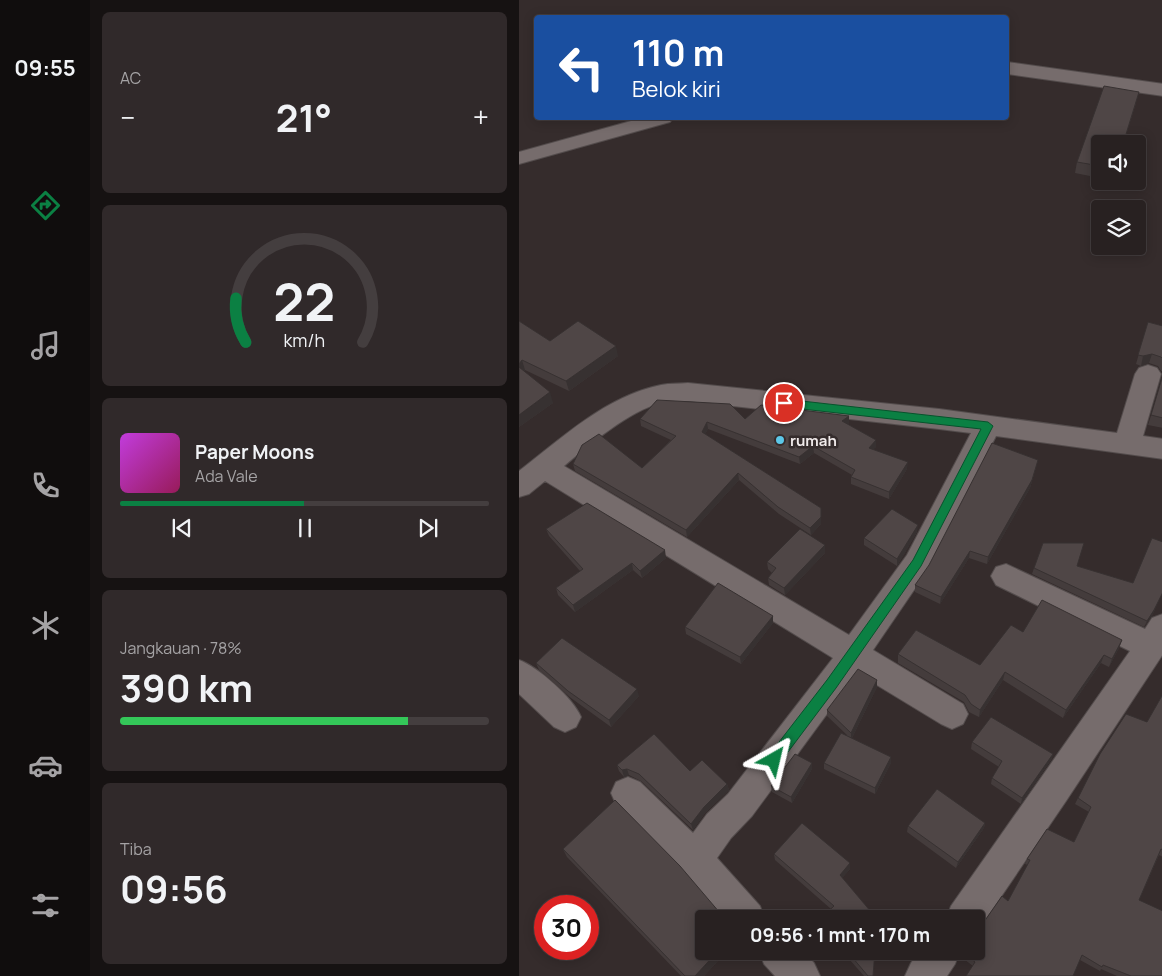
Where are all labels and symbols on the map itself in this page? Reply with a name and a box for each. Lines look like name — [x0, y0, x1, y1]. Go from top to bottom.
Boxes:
pin — [763, 382, 805, 424]
place label: rumah — [790, 430, 837, 451]
marker: rumah — [774, 434, 786, 446]
position arrow — [747, 733, 799, 785]
speed limit sign: 30 — [534, 895, 599, 960]

